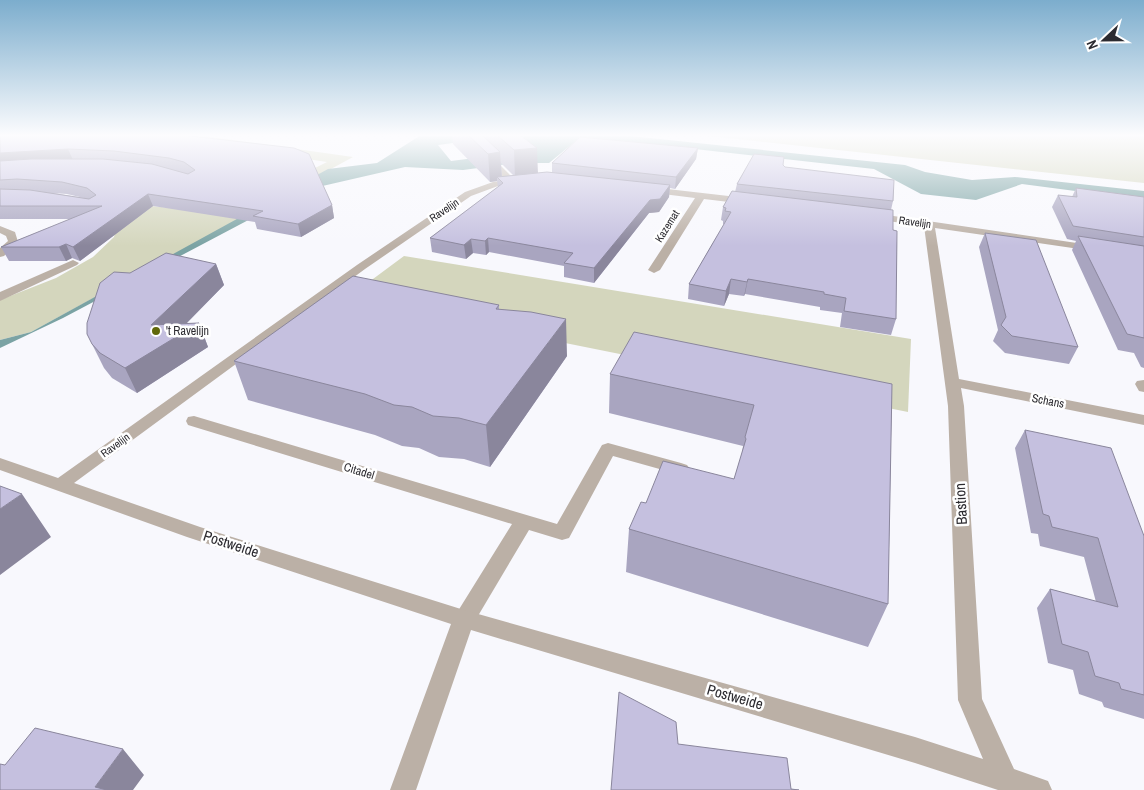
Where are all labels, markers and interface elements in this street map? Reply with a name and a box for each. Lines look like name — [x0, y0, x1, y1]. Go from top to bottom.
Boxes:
north arrow — [1079, 15, 1129, 65]
text: N — [1082, 38, 1102, 52]
street label: Ravelijn — [427, 195, 461, 225]
street label: Kazemat — [652, 207, 683, 245]
street label: Ravelijn — [898, 213, 932, 231]
place label: 't Ravelijn — [166, 323, 209, 339]
marker: 't Ravelijn — [150, 325, 162, 337]
street label: Schans — [1030, 390, 1066, 412]
street label: Ravelijn — [98, 430, 132, 460]
street label: Citadel — [342, 459, 376, 483]
street label: Bastion — [949, 483, 972, 525]
street label: Postweide — [201, 525, 262, 562]
street label: Postweide — [705, 679, 766, 715]

